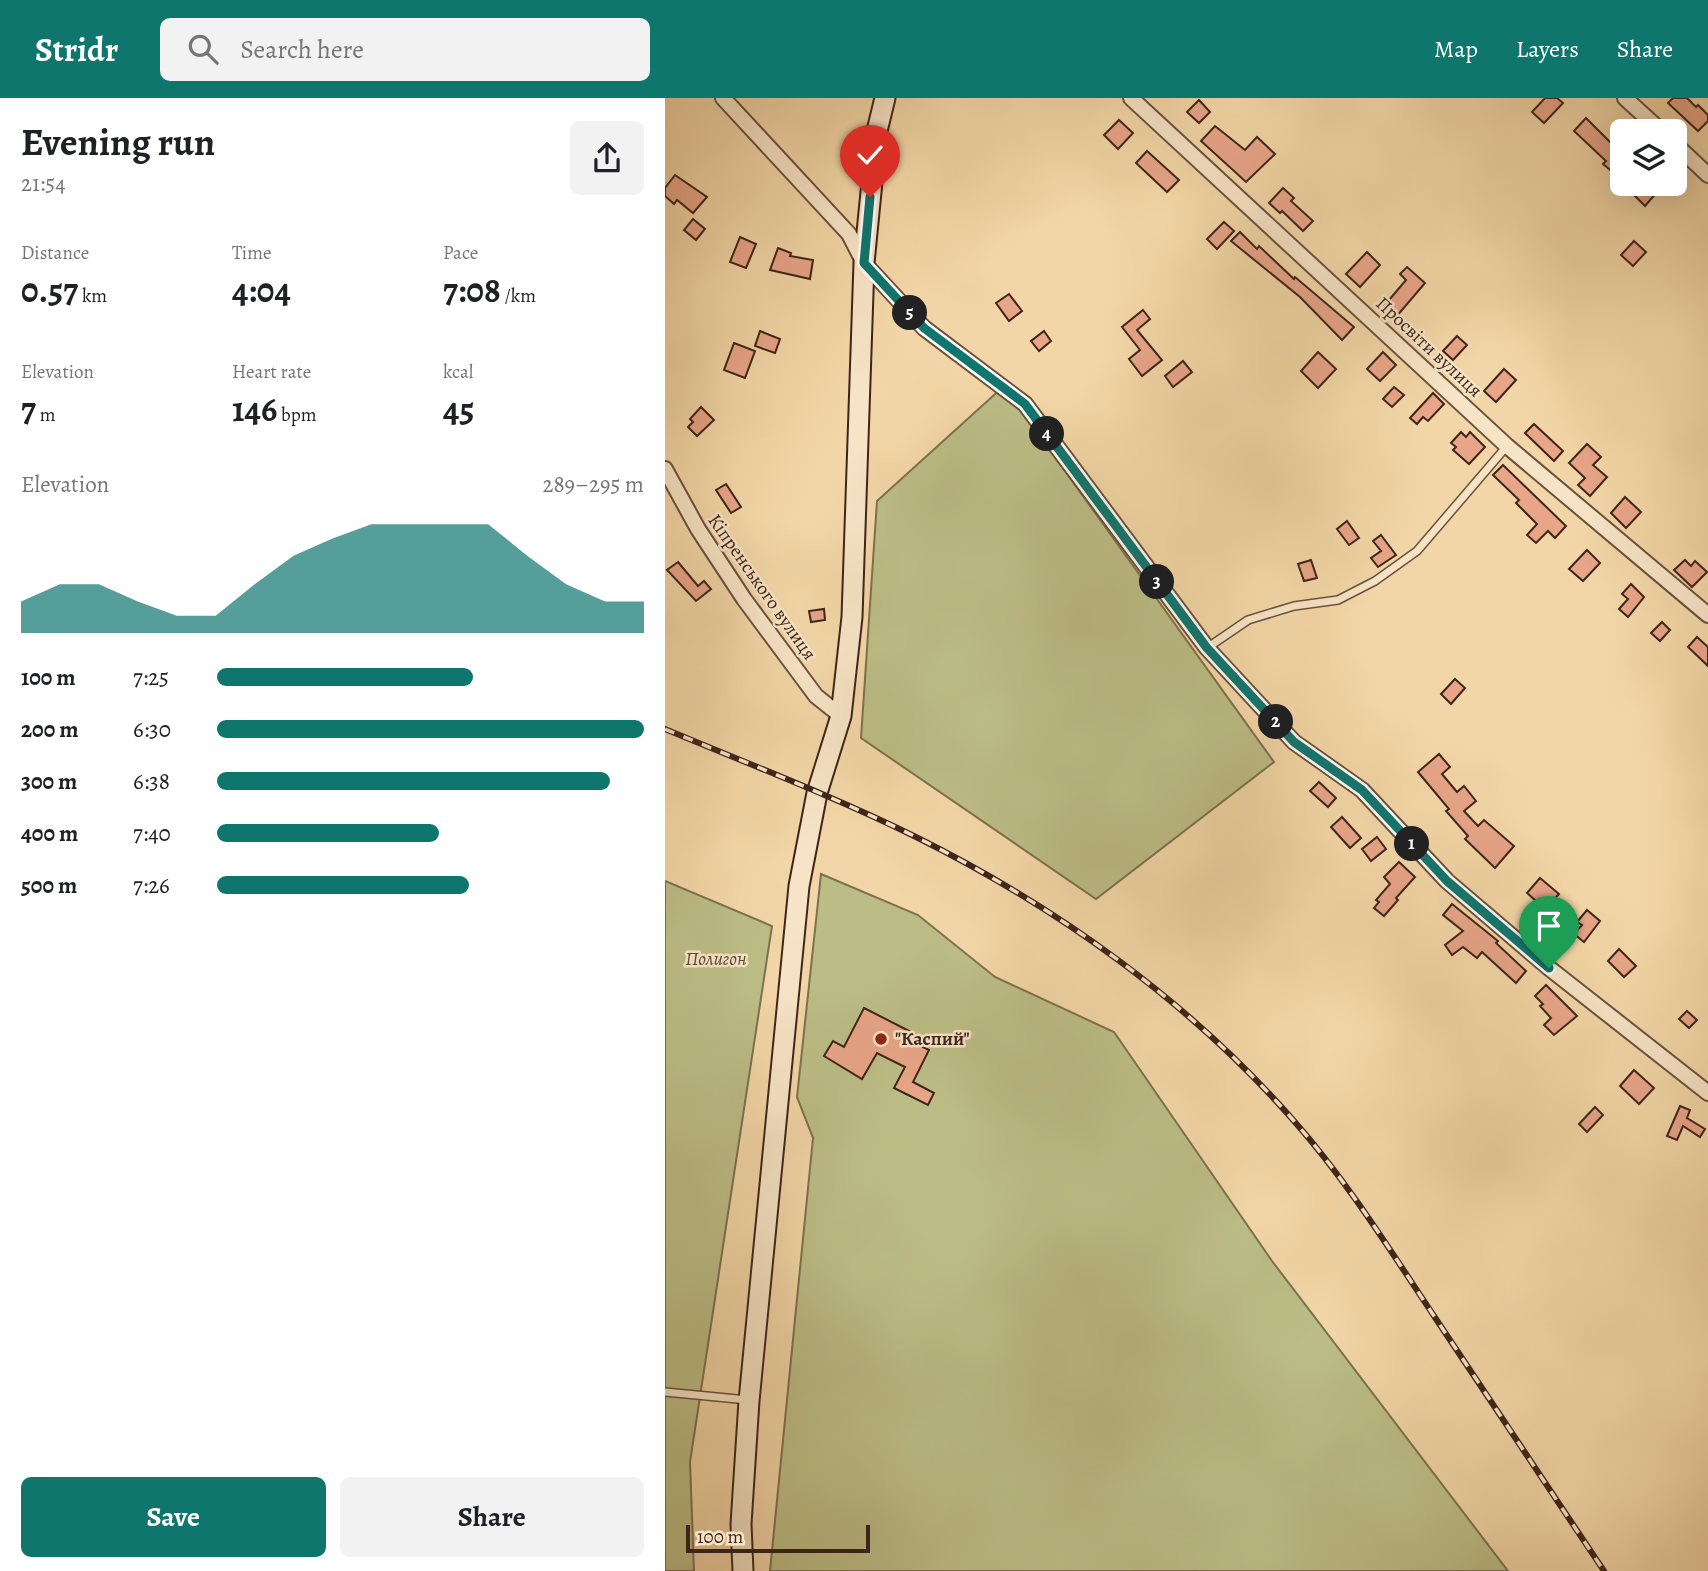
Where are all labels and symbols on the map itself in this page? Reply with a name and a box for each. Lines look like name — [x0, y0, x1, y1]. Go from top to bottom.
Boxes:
pin — [840, 125, 900, 197]
street label: Просвіти вулиця — [1370, 291, 1488, 403]
pin: 5 — [893, 296, 927, 330]
pin: 4 — [1029, 416, 1065, 452]
street label: Кіпренського вулиця — [702, 509, 822, 665]
pin: 3 — [1140, 564, 1175, 600]
pin: 2 — [1259, 704, 1293, 740]
pin: 1 — [1395, 826, 1429, 862]
pin — [1519, 896, 1579, 968]
park label: Полигон — [685, 946, 747, 972]
place label: "Каспий" — [895, 1026, 970, 1052]
marker: "Каспий" — [873, 1031, 889, 1047]
scale bar — [686, 1522, 870, 1554]

